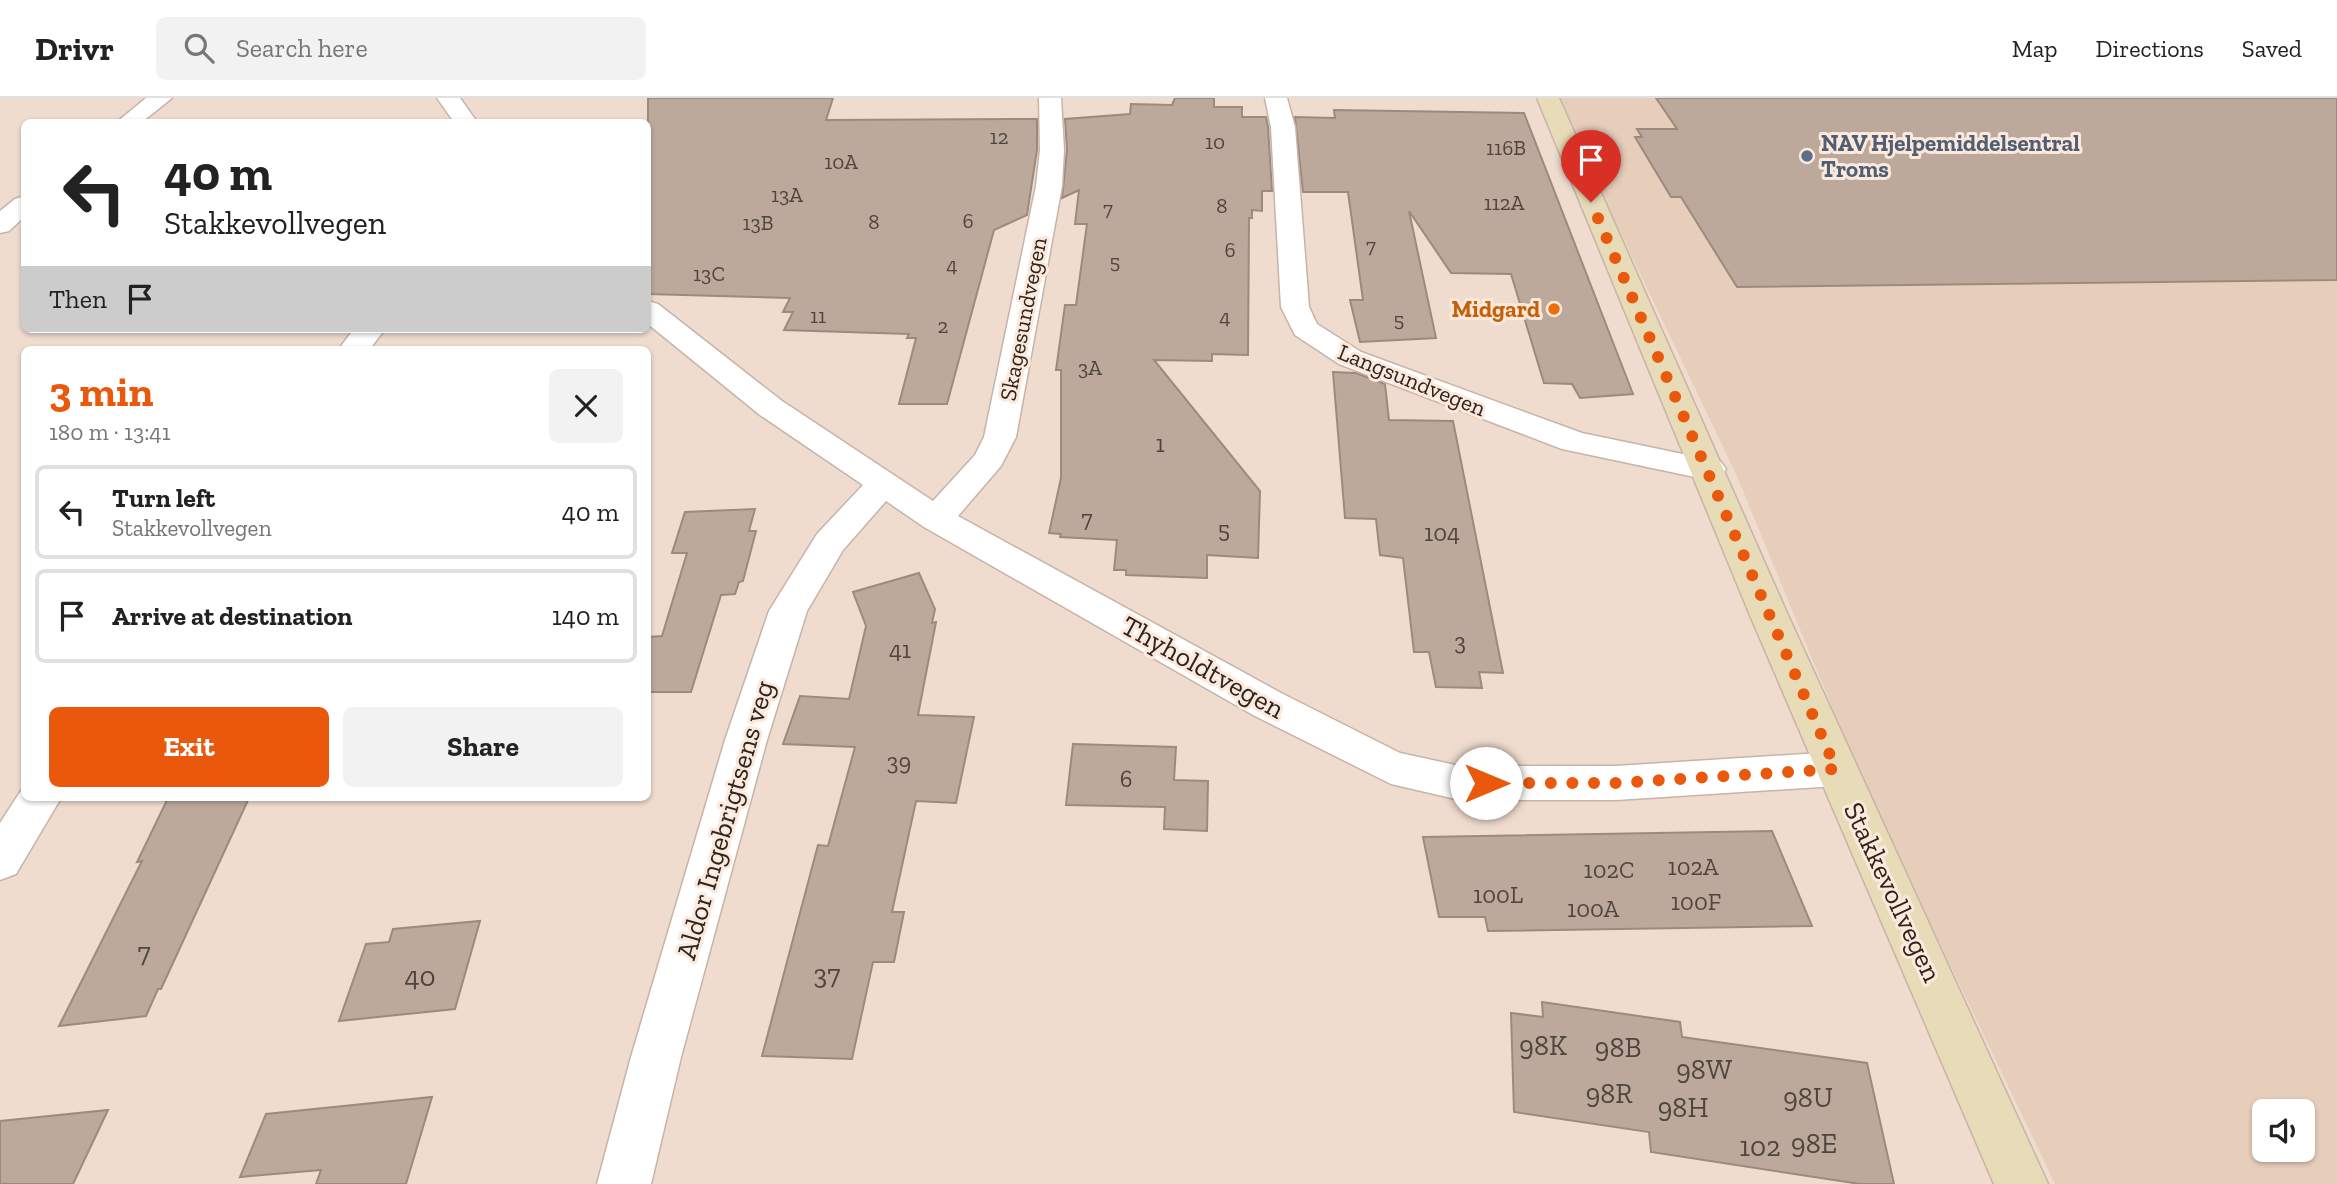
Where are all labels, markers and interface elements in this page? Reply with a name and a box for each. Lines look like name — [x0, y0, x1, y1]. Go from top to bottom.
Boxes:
search box — [156, 17, 646, 80]
text: Drivr — [35, 29, 114, 68]
icon: search — [180, 29, 218, 67]
text: Search here — [236, 32, 368, 64]
text: Map — [2012, 34, 2058, 63]
text: Directions — [2096, 34, 2204, 63]
text: Saved — [2242, 34, 2302, 63]
house number: 12 — [990, 124, 1008, 149]
house number: 10 — [1205, 129, 1225, 154]
place label: NAV Hjelpemiddelsentral Troms — [1821, 129, 2080, 183]
pin — [1561, 130, 1621, 202]
house number: 116B — [1486, 135, 1526, 160]
icon: arrive — [1572, 141, 1610, 179]
text: 40 m — [164, 144, 272, 203]
icon: left — [49, 147, 140, 238]
marker: NAV Hjelpemiddelsentral Troms — [1799, 148, 1815, 164]
house number: 10A — [824, 149, 858, 174]
house number: 13A — [771, 182, 803, 207]
house number: 112A — [1484, 190, 1525, 215]
house number: 8 — [1216, 193, 1228, 218]
house number: 7 — [1103, 196, 1113, 221]
text: Stakkevollvegen — [164, 204, 386, 242]
house number: 6 — [962, 208, 974, 233]
house number: 8 — [868, 209, 880, 234]
house number: 13B — [742, 210, 774, 235]
house number: 7 — [1366, 233, 1376, 258]
street label: Skagesundvegen — [993, 235, 1053, 403]
house number: 6 — [1224, 237, 1236, 262]
house number: 5 — [1110, 249, 1120, 274]
house number: 4 — [946, 252, 958, 277]
house number: 13C — [693, 261, 725, 286]
icon: arrive — [121, 280, 159, 318]
text: Then — [49, 283, 107, 315]
place label: Midgard — [1452, 295, 1540, 323]
marker: Midgard — [1546, 301, 1562, 317]
house number: 11 — [810, 303, 826, 328]
house number: 4 — [1219, 304, 1231, 329]
house number: 5 — [1394, 307, 1404, 332]
house number: 2 — [938, 313, 948, 338]
street label: Langsundvegen — [1334, 338, 1490, 422]
house number: 3A — [1078, 355, 1102, 380]
text: 3 min — [49, 366, 154, 417]
button: close — [549, 369, 623, 443]
text: 180 m · 13:41 — [49, 418, 171, 446]
house number: 1 — [1155, 429, 1165, 458]
text: Turn left — [112, 482, 215, 514]
icon: left — [53, 493, 91, 531]
text: 40 m — [562, 496, 619, 528]
house number: 7 — [1081, 504, 1093, 533]
text: Stakkevollvegen — [112, 514, 272, 542]
house number: 5 — [1218, 515, 1230, 544]
house number: 104 — [1424, 518, 1460, 547]
icon: arrive — [53, 597, 91, 635]
text: Arrive at destination — [112, 600, 352, 632]
text: 140 m — [552, 600, 619, 632]
street label: Thyholdtvegen — [1116, 609, 1290, 725]
house number: 3 — [1454, 627, 1466, 656]
house number: 41 — [889, 635, 911, 664]
street label: Aldor Ingebrigtsens veg — [669, 677, 781, 963]
button: Exit — [49, 707, 329, 787]
button: Share — [343, 707, 623, 787]
position arrow — [1449, 746, 1523, 820]
house number: 39 — [887, 747, 911, 776]
house number: 6 — [1120, 764, 1132, 793]
street label: Stakkevollvegen — [1837, 797, 1949, 987]
house number: 102A — [1668, 852, 1719, 881]
house number: 102C — [1584, 855, 1634, 884]
house number: 100L — [1473, 880, 1523, 909]
house number: 100F — [1671, 887, 1721, 916]
house number: 100A — [1567, 894, 1620, 923]
house number: 7 — [137, 936, 151, 969]
house number: 37 — [814, 958, 840, 991]
house number: 40 — [404, 960, 436, 993]
house number: 98K — [1519, 1029, 1567, 1062]
house number: 98B — [1595, 1031, 1641, 1064]
house number: 98W — [1676, 1053, 1733, 1086]
house number: 98R — [1585, 1077, 1633, 1110]
house number: 98U — [1783, 1081, 1833, 1114]
house number: 98H — [1657, 1091, 1709, 1124]
map controls — [2252, 1099, 2315, 1162]
button: sound — [2252, 1099, 2315, 1162]
house number: 98E — [1791, 1127, 1837, 1160]
house number: 102 — [1739, 1130, 1781, 1163]

